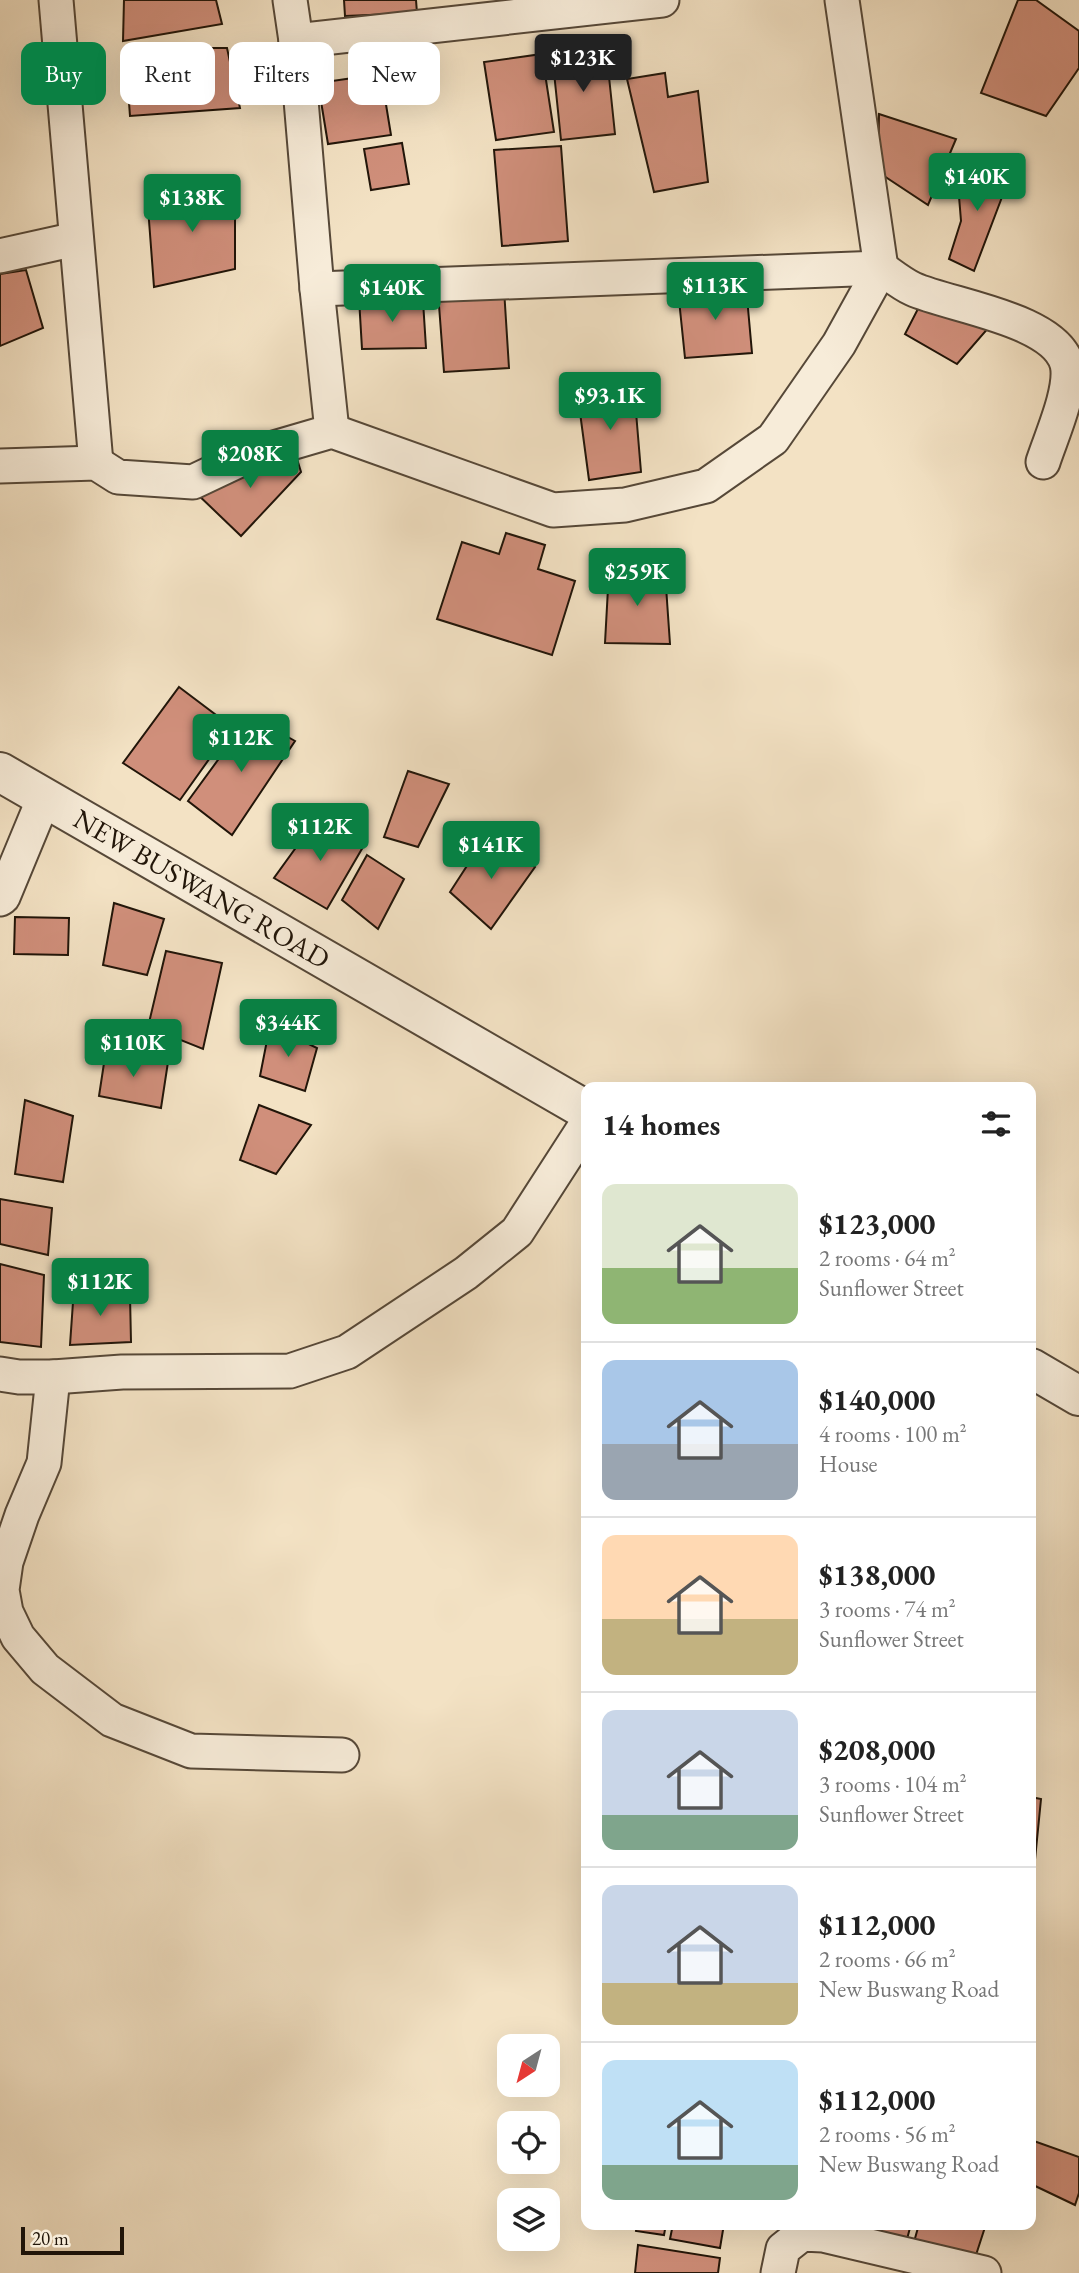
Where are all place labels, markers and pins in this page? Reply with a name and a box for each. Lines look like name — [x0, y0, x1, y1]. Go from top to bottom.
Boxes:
pin: $123K — [534, 34, 632, 94]
pin: $140K — [928, 154, 1026, 213]
pin: $138K — [143, 174, 241, 234]
pin: $113K — [666, 262, 764, 322]
pin: $140K — [343, 264, 441, 324]
pin: $93.1K — [553, 372, 667, 432]
pin: $208K — [201, 430, 299, 490]
pin: $259K — [588, 548, 686, 608]
pin: $112K — [192, 714, 290, 774]
pin: $112K — [271, 804, 369, 863]
pin: $141K — [442, 822, 540, 881]
pin: $344K — [239, 1000, 337, 1059]
pin: $110K — [84, 1020, 182, 1079]
pin: $112K — [51, 1258, 149, 1318]

